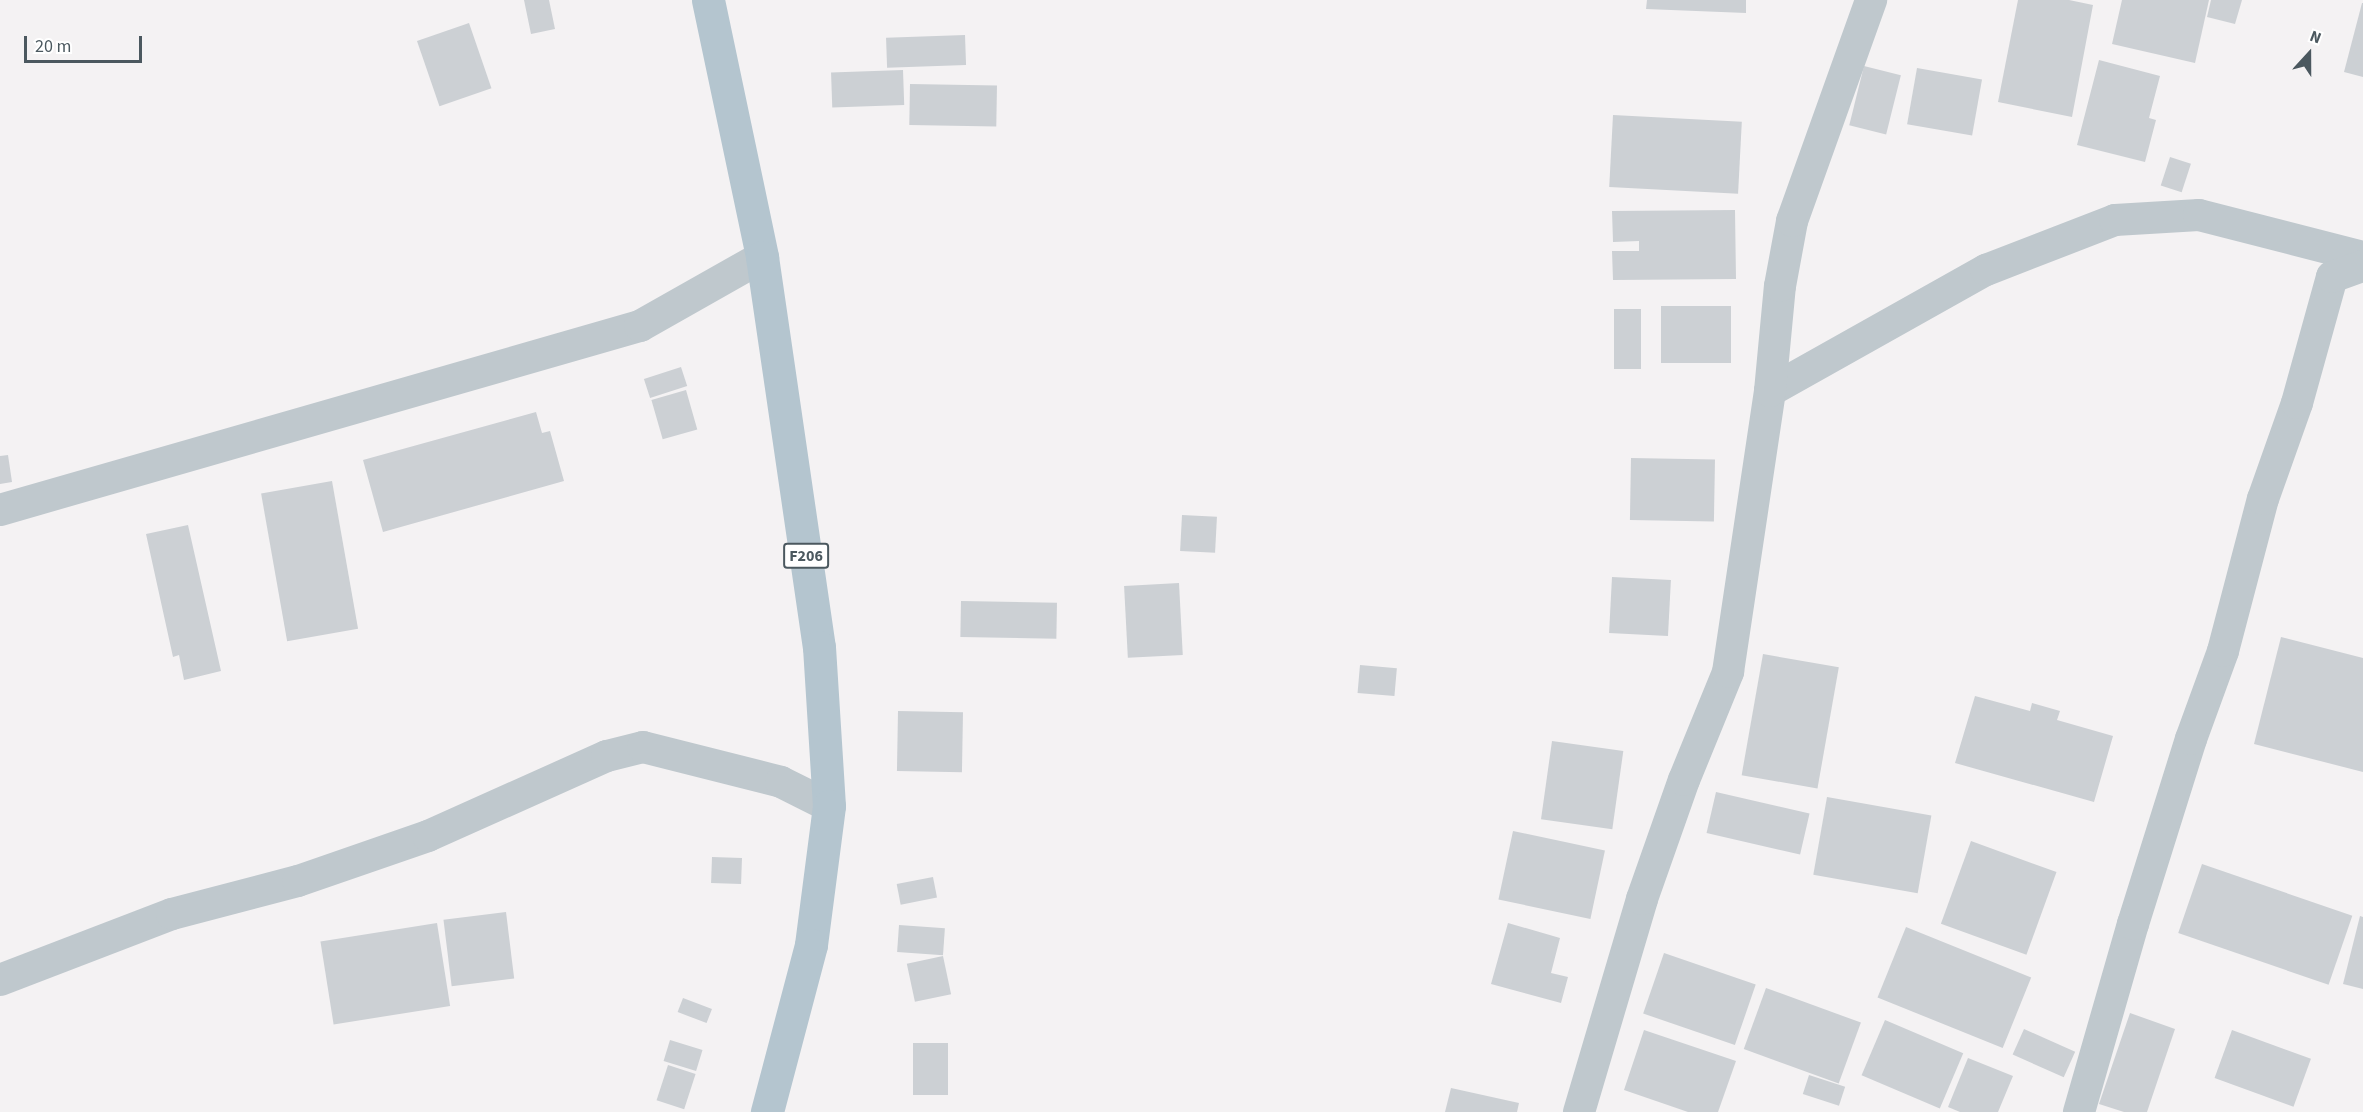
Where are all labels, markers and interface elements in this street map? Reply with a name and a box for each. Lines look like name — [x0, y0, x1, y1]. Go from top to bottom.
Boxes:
scale bar — [27, 24, 146, 62]
north arrow — [2279, 24, 2339, 84]
text: N — [2307, 25, 2324, 49]
text: 20 m — [35, 34, 71, 59]
road number: F206 — [782, 543, 830, 569]

